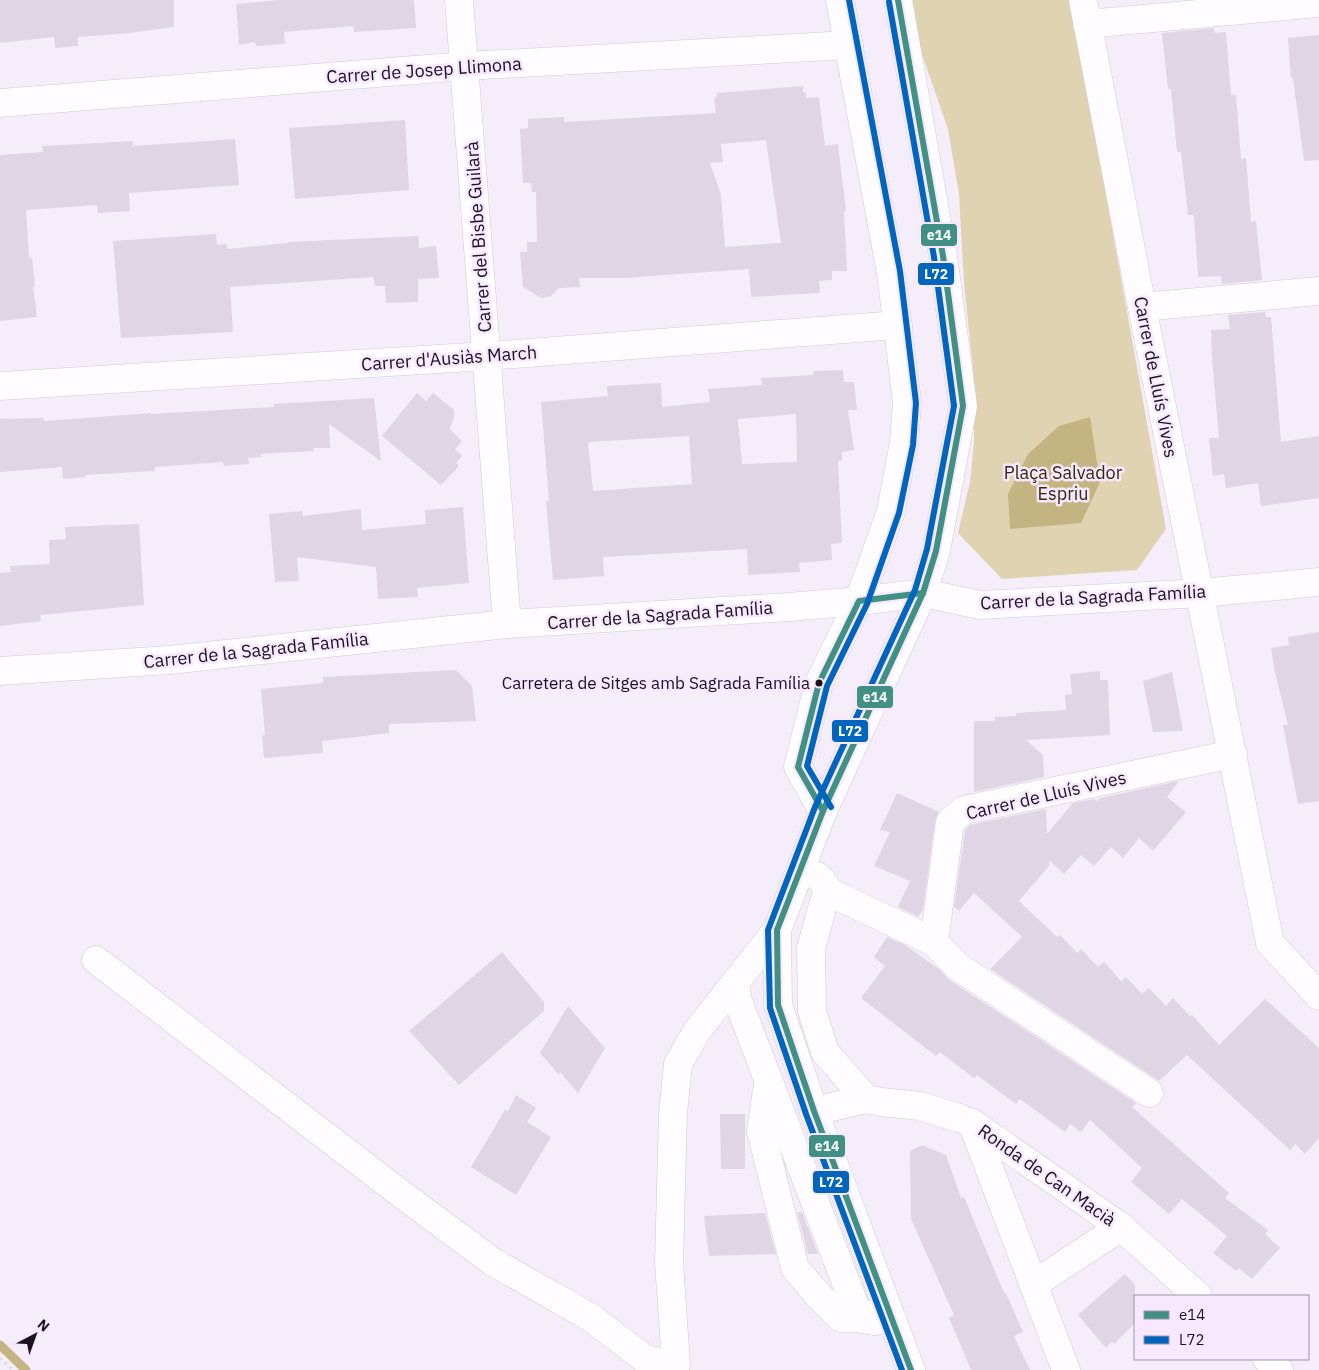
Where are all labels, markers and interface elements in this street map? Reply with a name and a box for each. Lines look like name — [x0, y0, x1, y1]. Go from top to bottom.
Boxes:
street label: Carrer de Josep Llimona — [326, 52, 523, 88]
street label: Carrer del Bisbe Guilarà — [460, 140, 496, 333]
line badge: e14 — [920, 223, 958, 247]
text: e14 — [927, 226, 951, 244]
line badge: L72 — [917, 262, 955, 286]
text: L72 — [924, 265, 948, 283]
street label: Carrer de Lluís Vives — [1129, 294, 1183, 460]
street label: Carrer d'Ausiàs March — [360, 340, 538, 376]
park label: Plaça Salvador Espriu — [1004, 461, 1123, 505]
street label: Carrer de la Sagrada Família — [979, 580, 1207, 614]
street label: Carrer de la Sagrada Família — [546, 596, 774, 634]
street label: Carrer de la Sagrada Família — [142, 627, 370, 673]
place label: Carretera de Sitges amb Sagrada Família — [502, 672, 810, 694]
marker: Carretera de Sitges amb Sagrada Família — [814, 678, 824, 688]
line badge: e14 — [856, 685, 894, 709]
text: e14 — [863, 688, 887, 706]
line badge: L72 — [831, 719, 869, 743]
text: L72 — [838, 722, 862, 740]
street label: Carrer de Lluís Vives — [964, 765, 1128, 825]
street label: Ronda de Can Macià — [974, 1119, 1121, 1231]
line badge: e14 — [808, 1134, 846, 1158]
text: e14 — [815, 1137, 839, 1155]
line badge: L72 — [812, 1170, 850, 1194]
text: L72 — [819, 1173, 843, 1191]
legend — [1134, 1295, 1309, 1360]
text: e14 — [1179, 1305, 1205, 1324]
north arrow — [10, 1310, 60, 1360]
text: N — [34, 1315, 53, 1335]
text: L72 — [1179, 1330, 1205, 1349]

